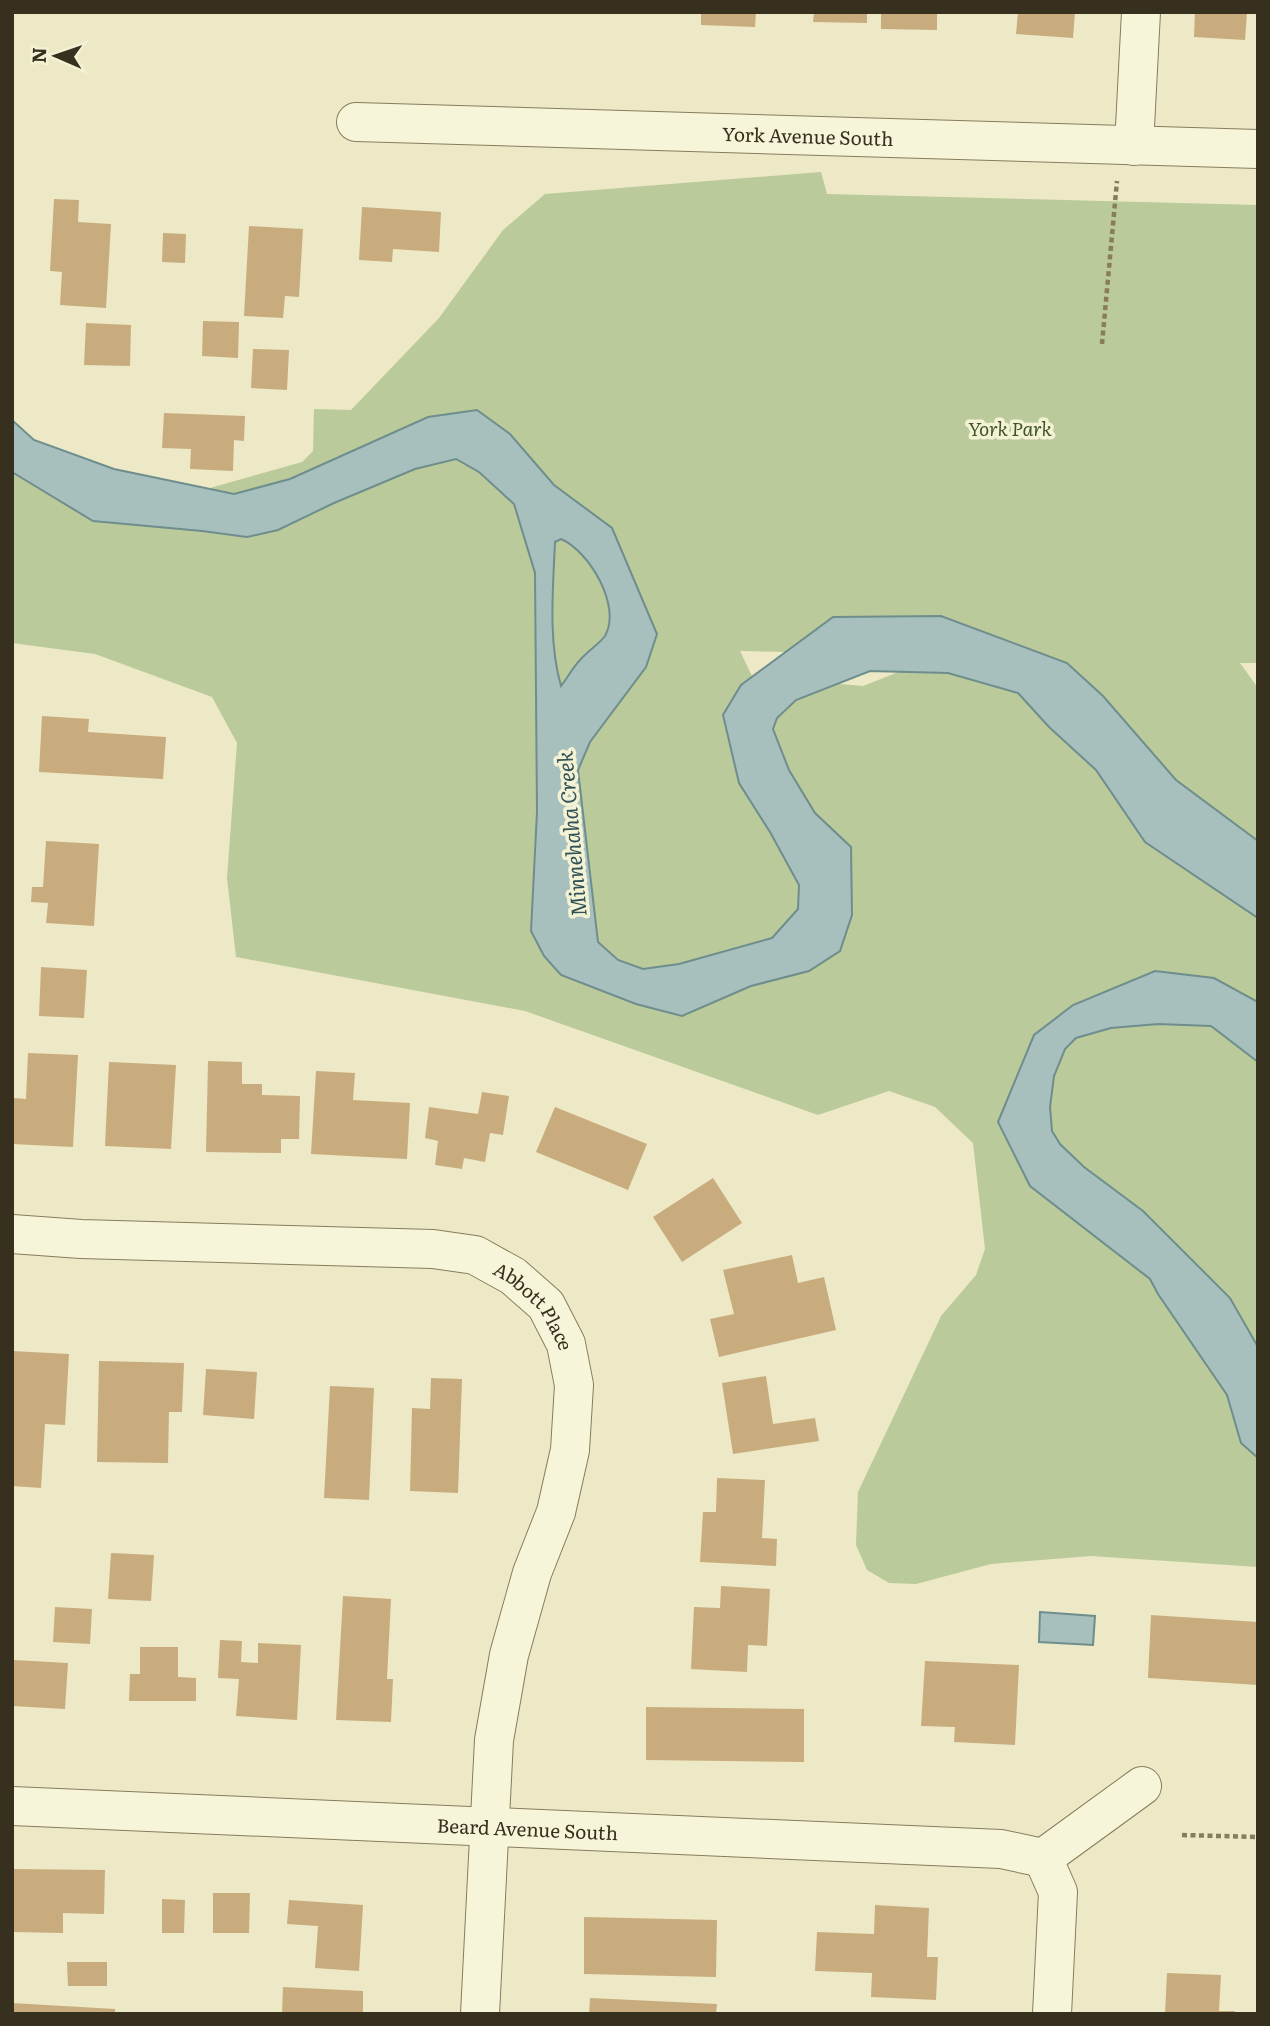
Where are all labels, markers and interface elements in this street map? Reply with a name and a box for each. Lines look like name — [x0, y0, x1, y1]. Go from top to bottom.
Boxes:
north arrow — [21, 21, 91, 91]
text: N — [24, 47, 52, 64]
street label: York Avenue South — [722, 119, 894, 152]
park label: York Park — [968, 414, 1052, 442]
water label: Minnehaha Creek — [547, 750, 593, 918]
street label: Abbott Place — [489, 1254, 581, 1352]
street label: Beard Avenue South — [436, 1810, 619, 1846]

